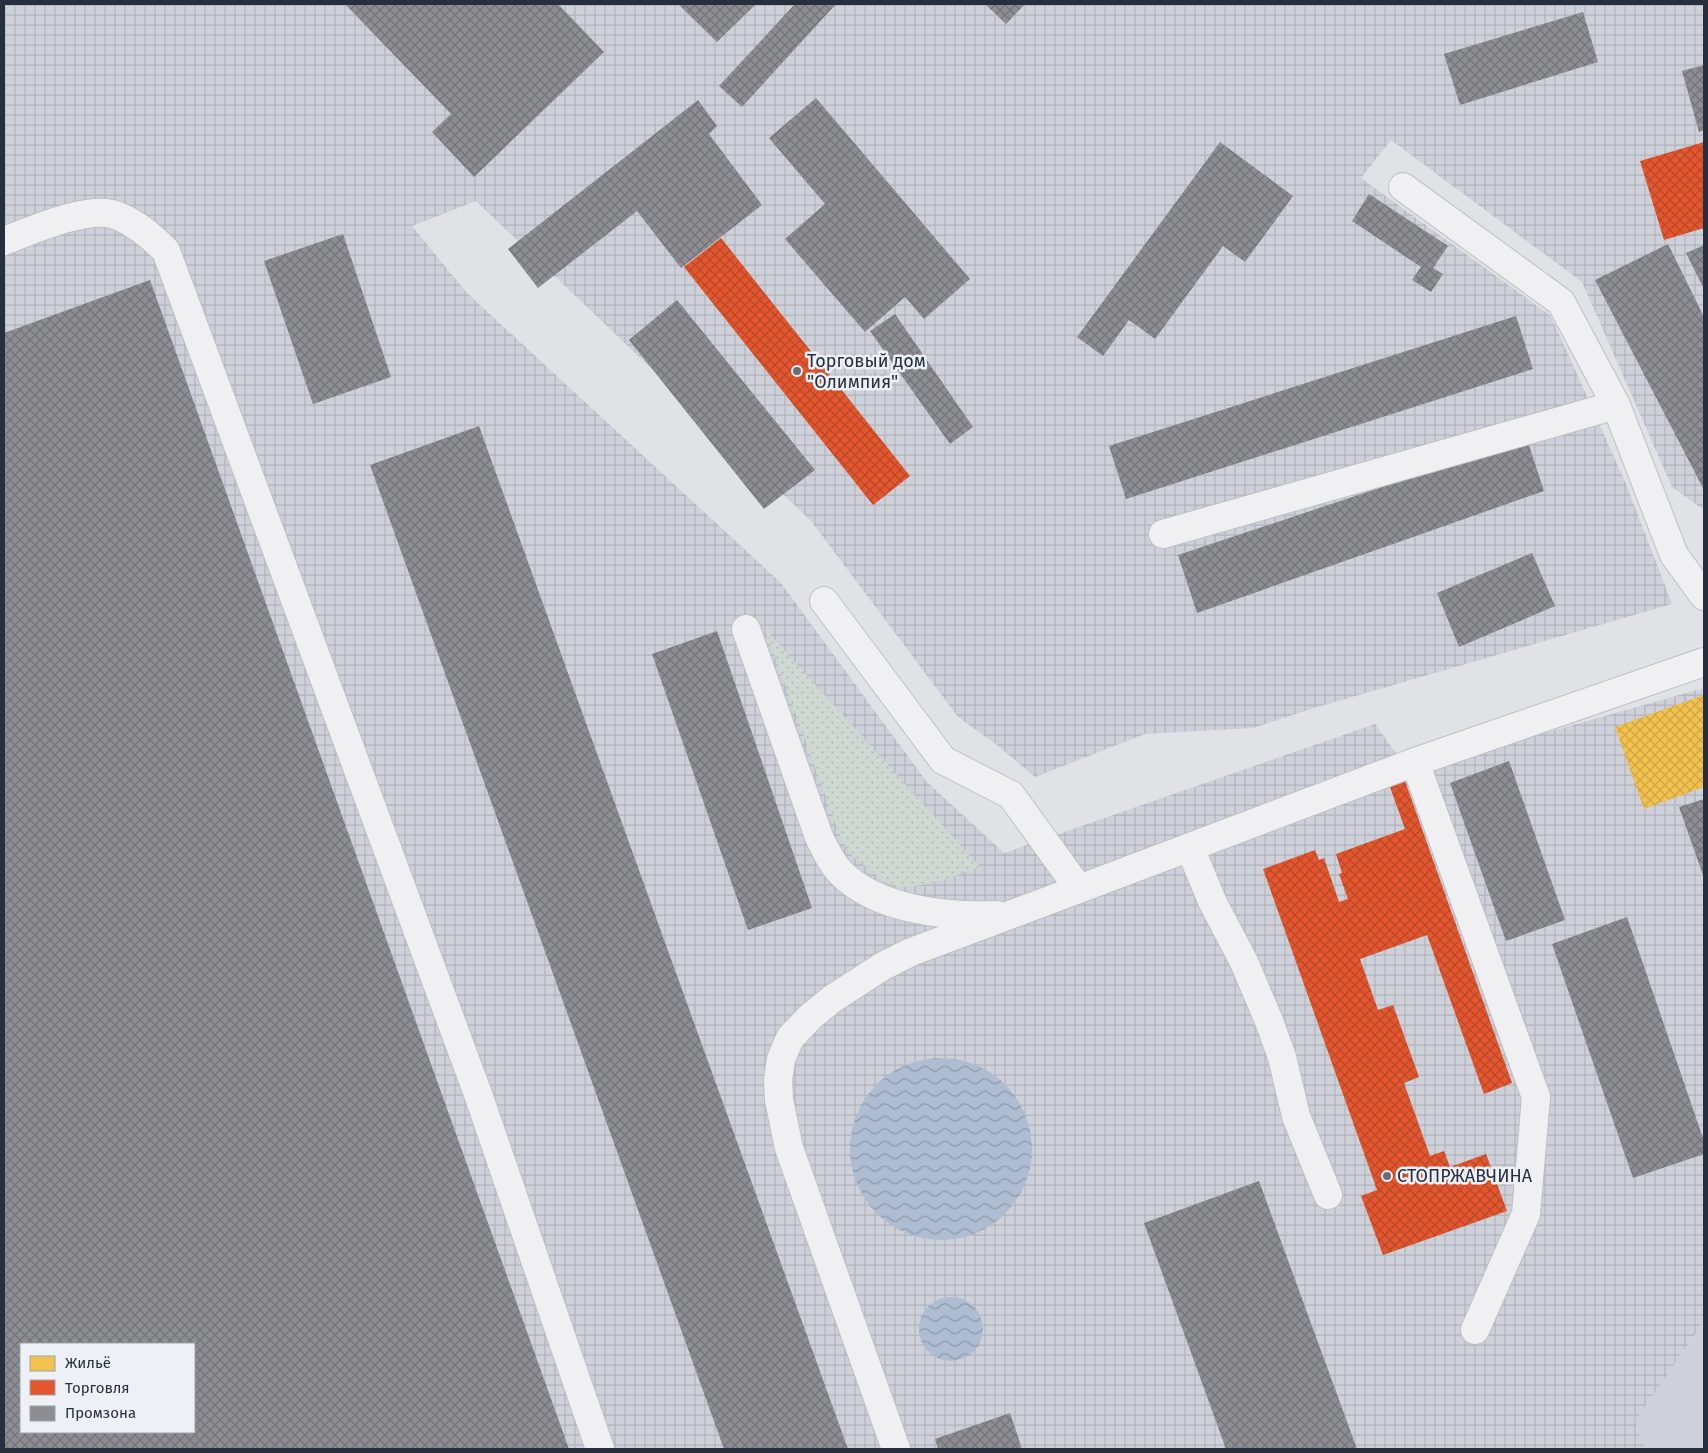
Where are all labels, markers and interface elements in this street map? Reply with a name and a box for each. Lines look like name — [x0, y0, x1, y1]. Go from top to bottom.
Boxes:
place label: Торговый дом "Олимпия" — [807, 350, 926, 393]
marker: Торговый дом "Олимпия" — [791, 365, 803, 377]
place label: СТОПРЖАВЧИНА — [1397, 1165, 1533, 1187]
marker: СТОПРЖАВЧИНА — [1381, 1170, 1393, 1182]
legend — [20, 1343, 195, 1433]
text: Жильё — [65, 1354, 111, 1372]
text: Торговля — [65, 1379, 130, 1397]
text: Промзона — [65, 1404, 136, 1422]

